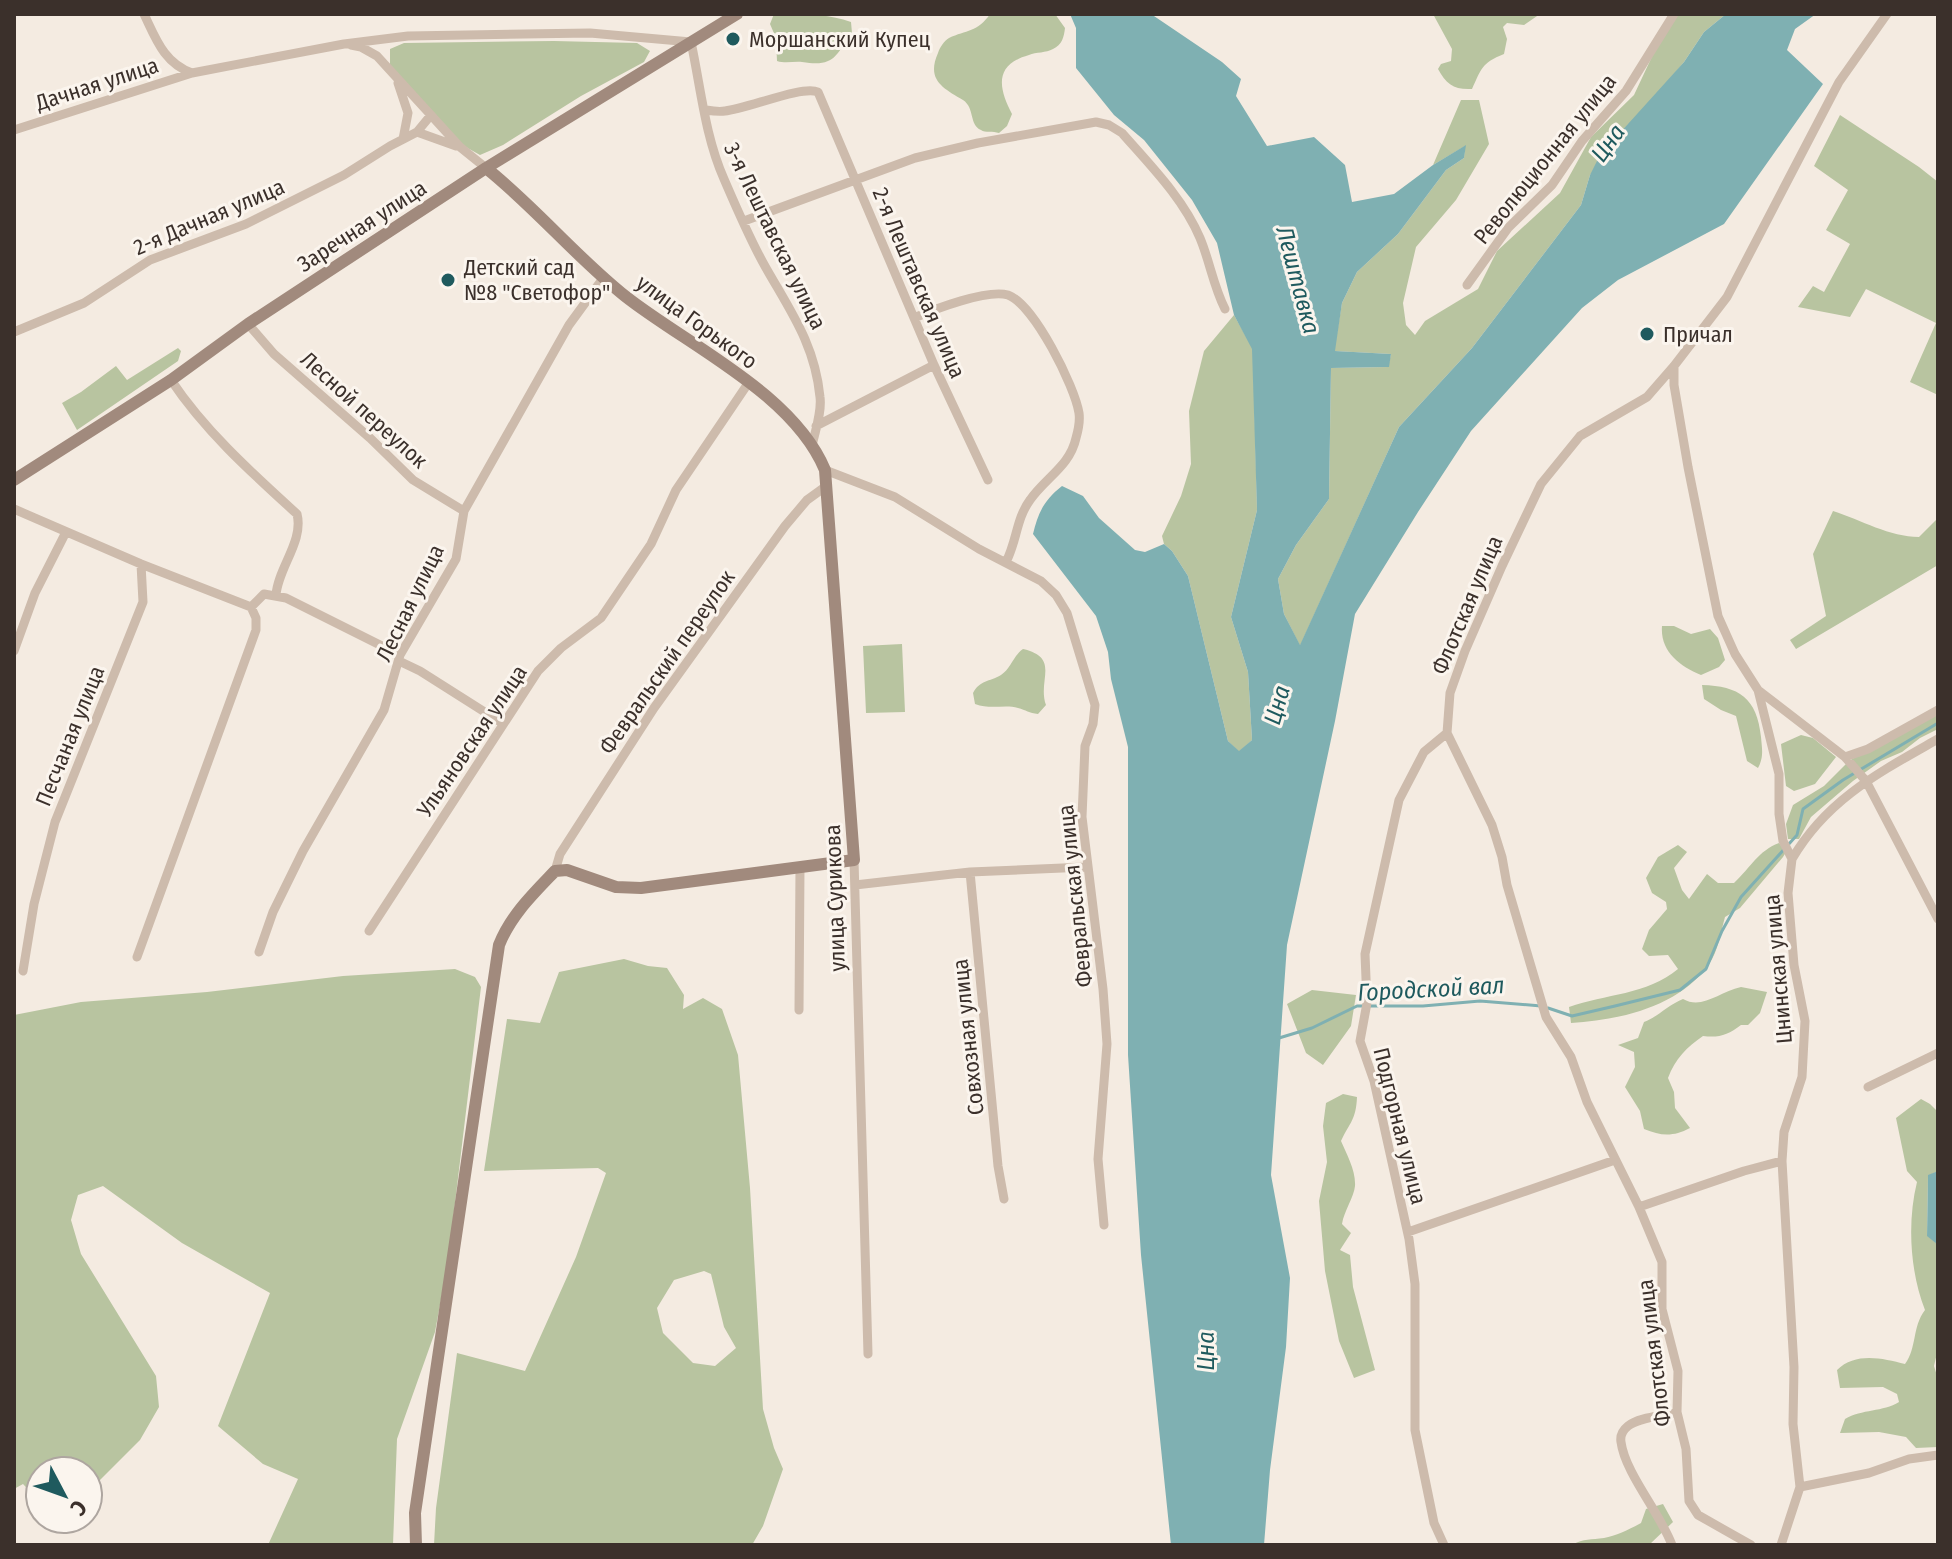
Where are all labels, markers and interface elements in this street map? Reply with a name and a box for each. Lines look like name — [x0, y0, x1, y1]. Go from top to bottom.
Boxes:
place label: Моршанский Купец — [749, 26, 931, 53]
marker: Моршанский Купец — [724, 30, 742, 48]
street label: Дачная улица — [31, 51, 162, 117]
street label: Революционная улица — [1468, 68, 1622, 250]
water label: Цна — [1585, 119, 1631, 167]
street label: 3-я Лештавская улица — [718, 138, 832, 334]
street label: 2-я Дачная улица — [130, 173, 288, 261]
street label: Заречная улица — [292, 174, 432, 278]
street label: 2-я Лештавская улица — [867, 184, 971, 382]
water label: Лештавка — [1270, 222, 1326, 337]
place label: Детский сад №8 "Светофор" — [463, 254, 610, 306]
street label: улица Горького — [631, 269, 763, 375]
marker: Детский сад №8 "Светофор" — [439, 271, 457, 289]
place label: Причал — [1663, 321, 1733, 348]
marker: Причал — [1638, 325, 1656, 343]
street label: Лесной переулок — [295, 346, 433, 474]
street label: Флотская улица — [1426, 532, 1508, 678]
street label: Лесная улица — [370, 540, 450, 666]
street label: Февральский переулок — [593, 564, 741, 759]
street label: Ульяновская улица — [411, 660, 533, 823]
street label: Песчаная улица — [30, 662, 110, 810]
water label: Цна — [1258, 682, 1296, 728]
street label: Февральская улица — [1052, 803, 1098, 989]
street label: улица Сурикова — [819, 824, 851, 972]
street label: Цнинская улица — [1758, 893, 1798, 1045]
street label: Совхозная улица — [946, 958, 990, 1116]
water label: Городской вал — [1357, 971, 1505, 1007]
street label: Подгорная улица — [1367, 1045, 1433, 1207]
street label: Флотская улица — [1632, 1278, 1676, 1428]
water label: Цна — [1192, 1331, 1220, 1371]
north arrow — [24, 1455, 104, 1535]
text: С — [64, 1495, 93, 1521]

